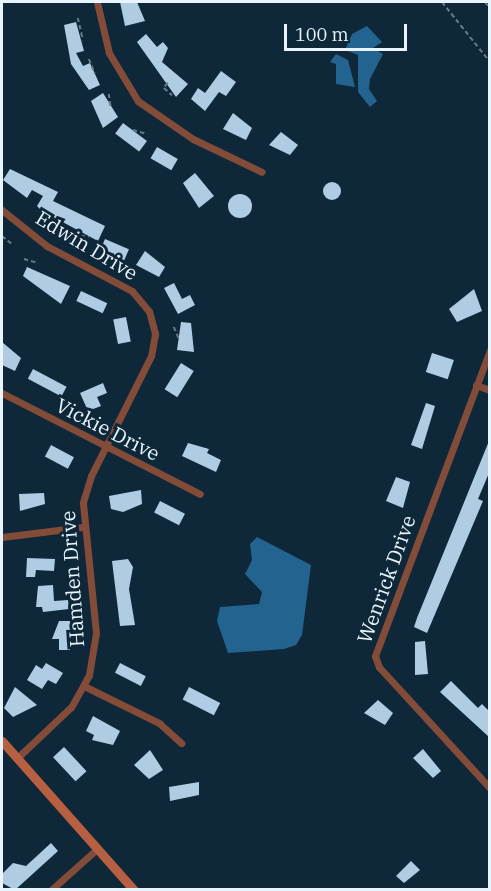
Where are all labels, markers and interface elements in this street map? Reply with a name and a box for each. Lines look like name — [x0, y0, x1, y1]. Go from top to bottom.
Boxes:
scale bar — [287, 12, 410, 50]
text: 100 m — [295, 23, 349, 46]
street label: Edwin Drive — [32, 205, 142, 285]
street label: Vickie Drive — [52, 393, 164, 465]
street label: Hamden Drive — [55, 510, 89, 648]
street label: Wenrick Drive — [352, 512, 420, 646]

